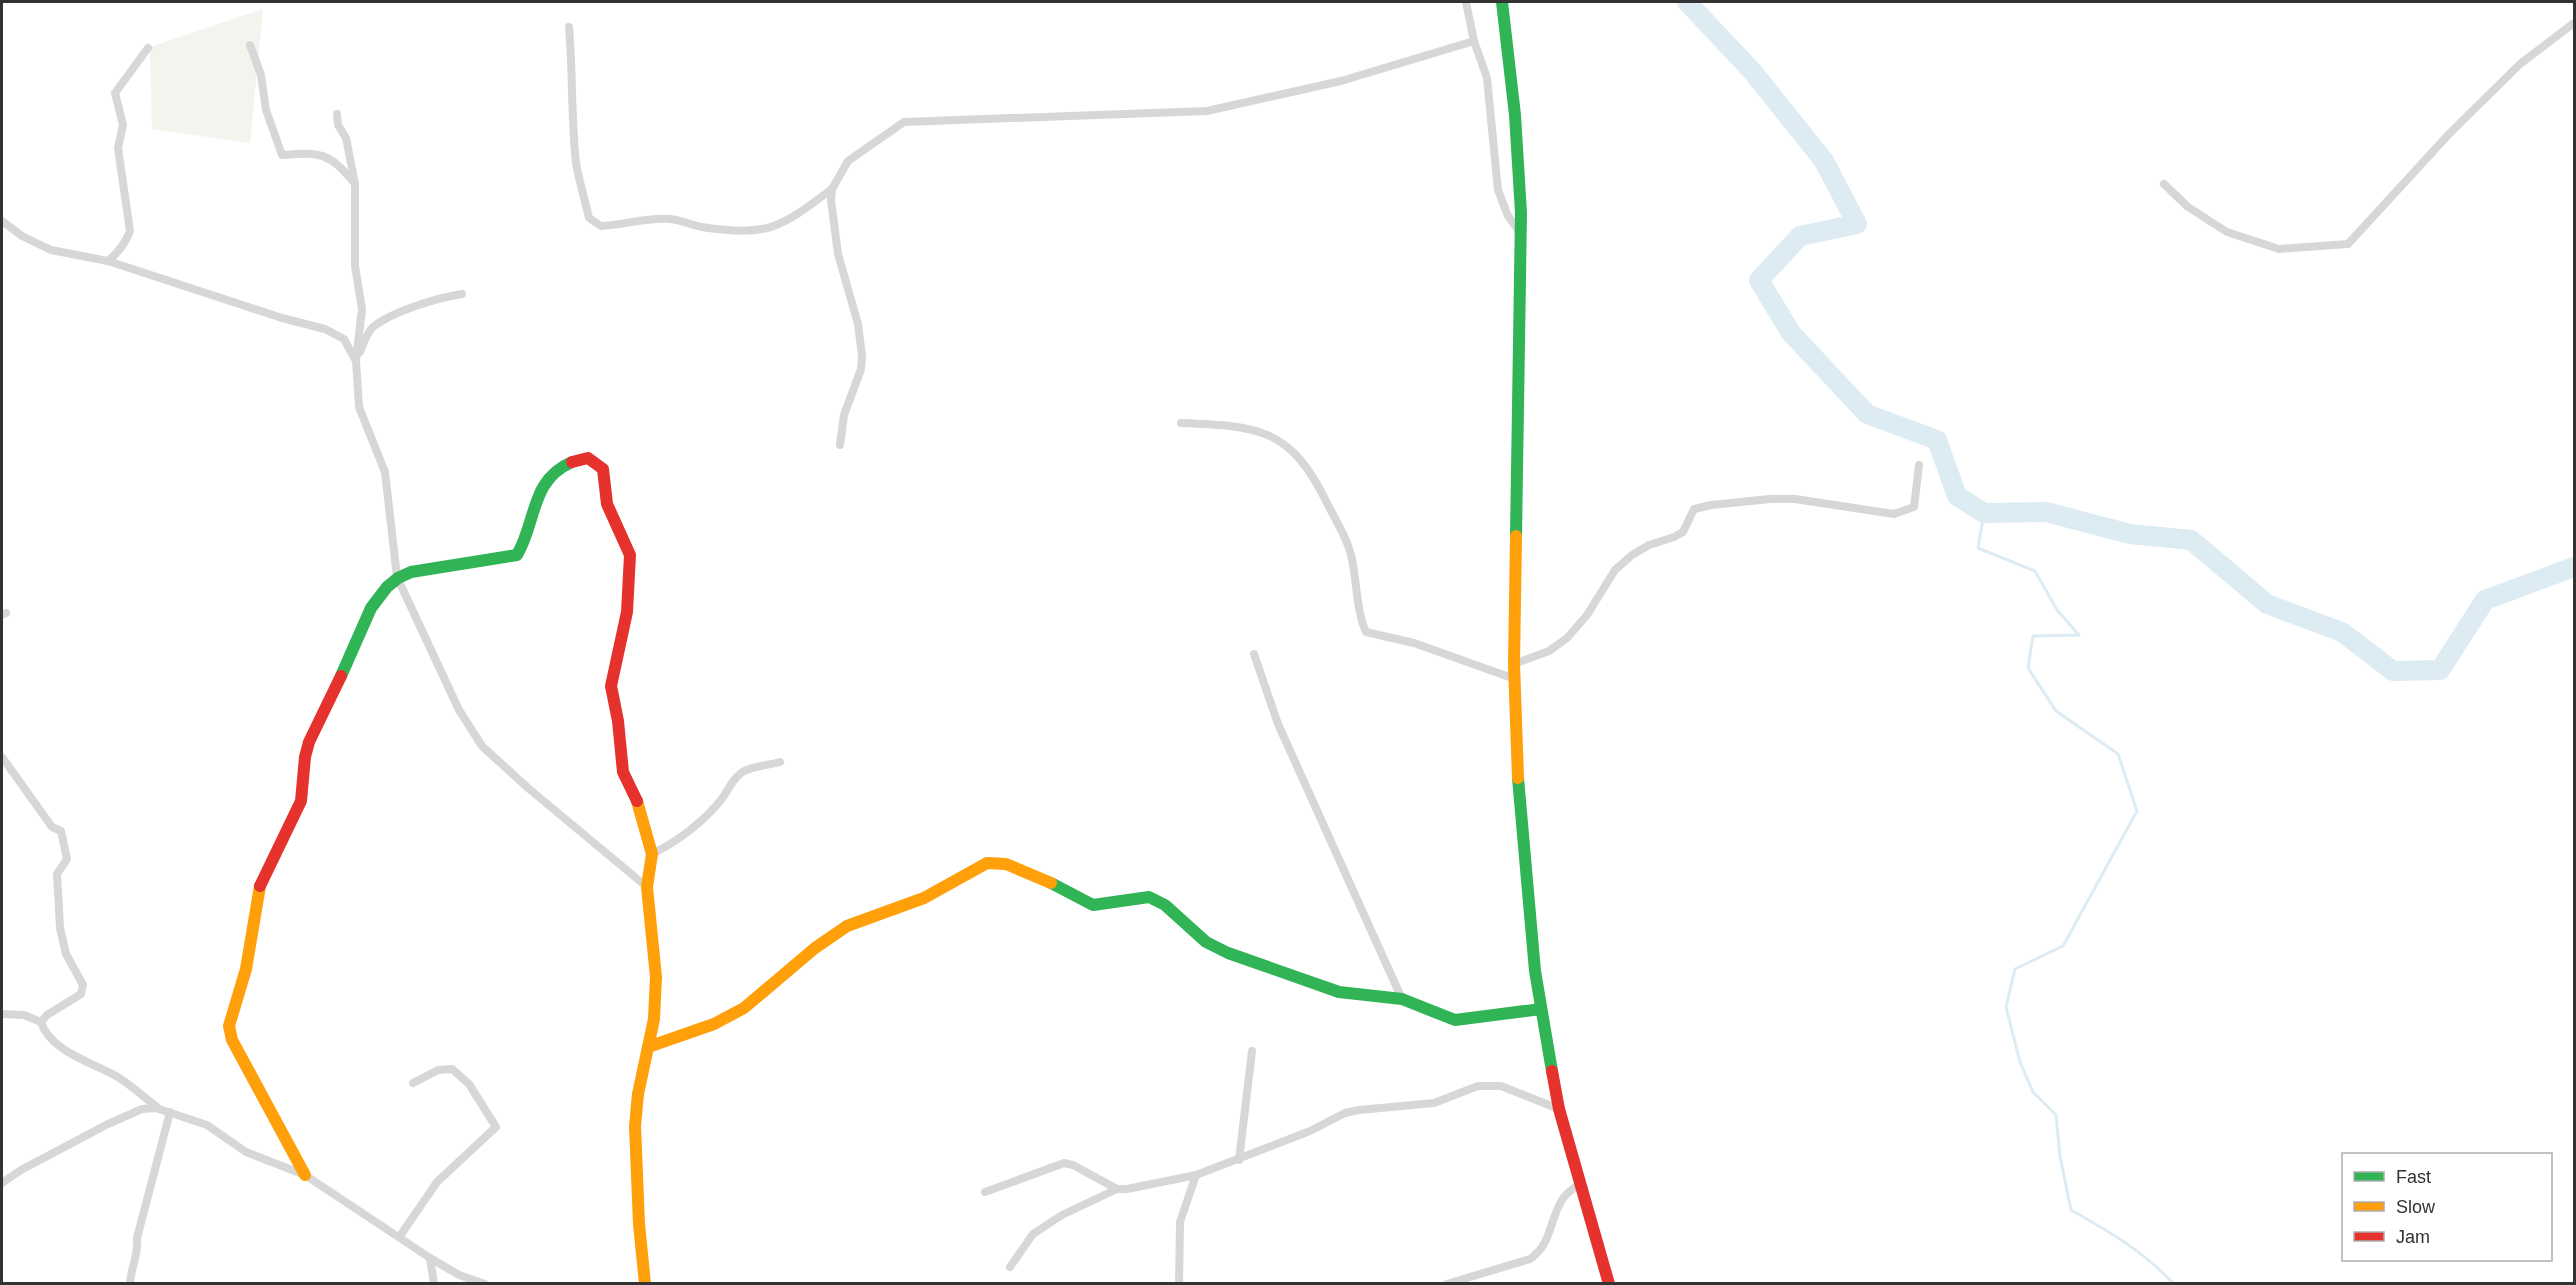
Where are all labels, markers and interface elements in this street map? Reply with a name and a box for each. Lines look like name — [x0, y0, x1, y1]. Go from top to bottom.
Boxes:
legend — [2342, 1153, 2552, 1261]
text: Fast — [2396, 1167, 2431, 1187]
text: Slow — [2396, 1197, 2436, 1217]
text: Jam — [2396, 1227, 2430, 1247]

